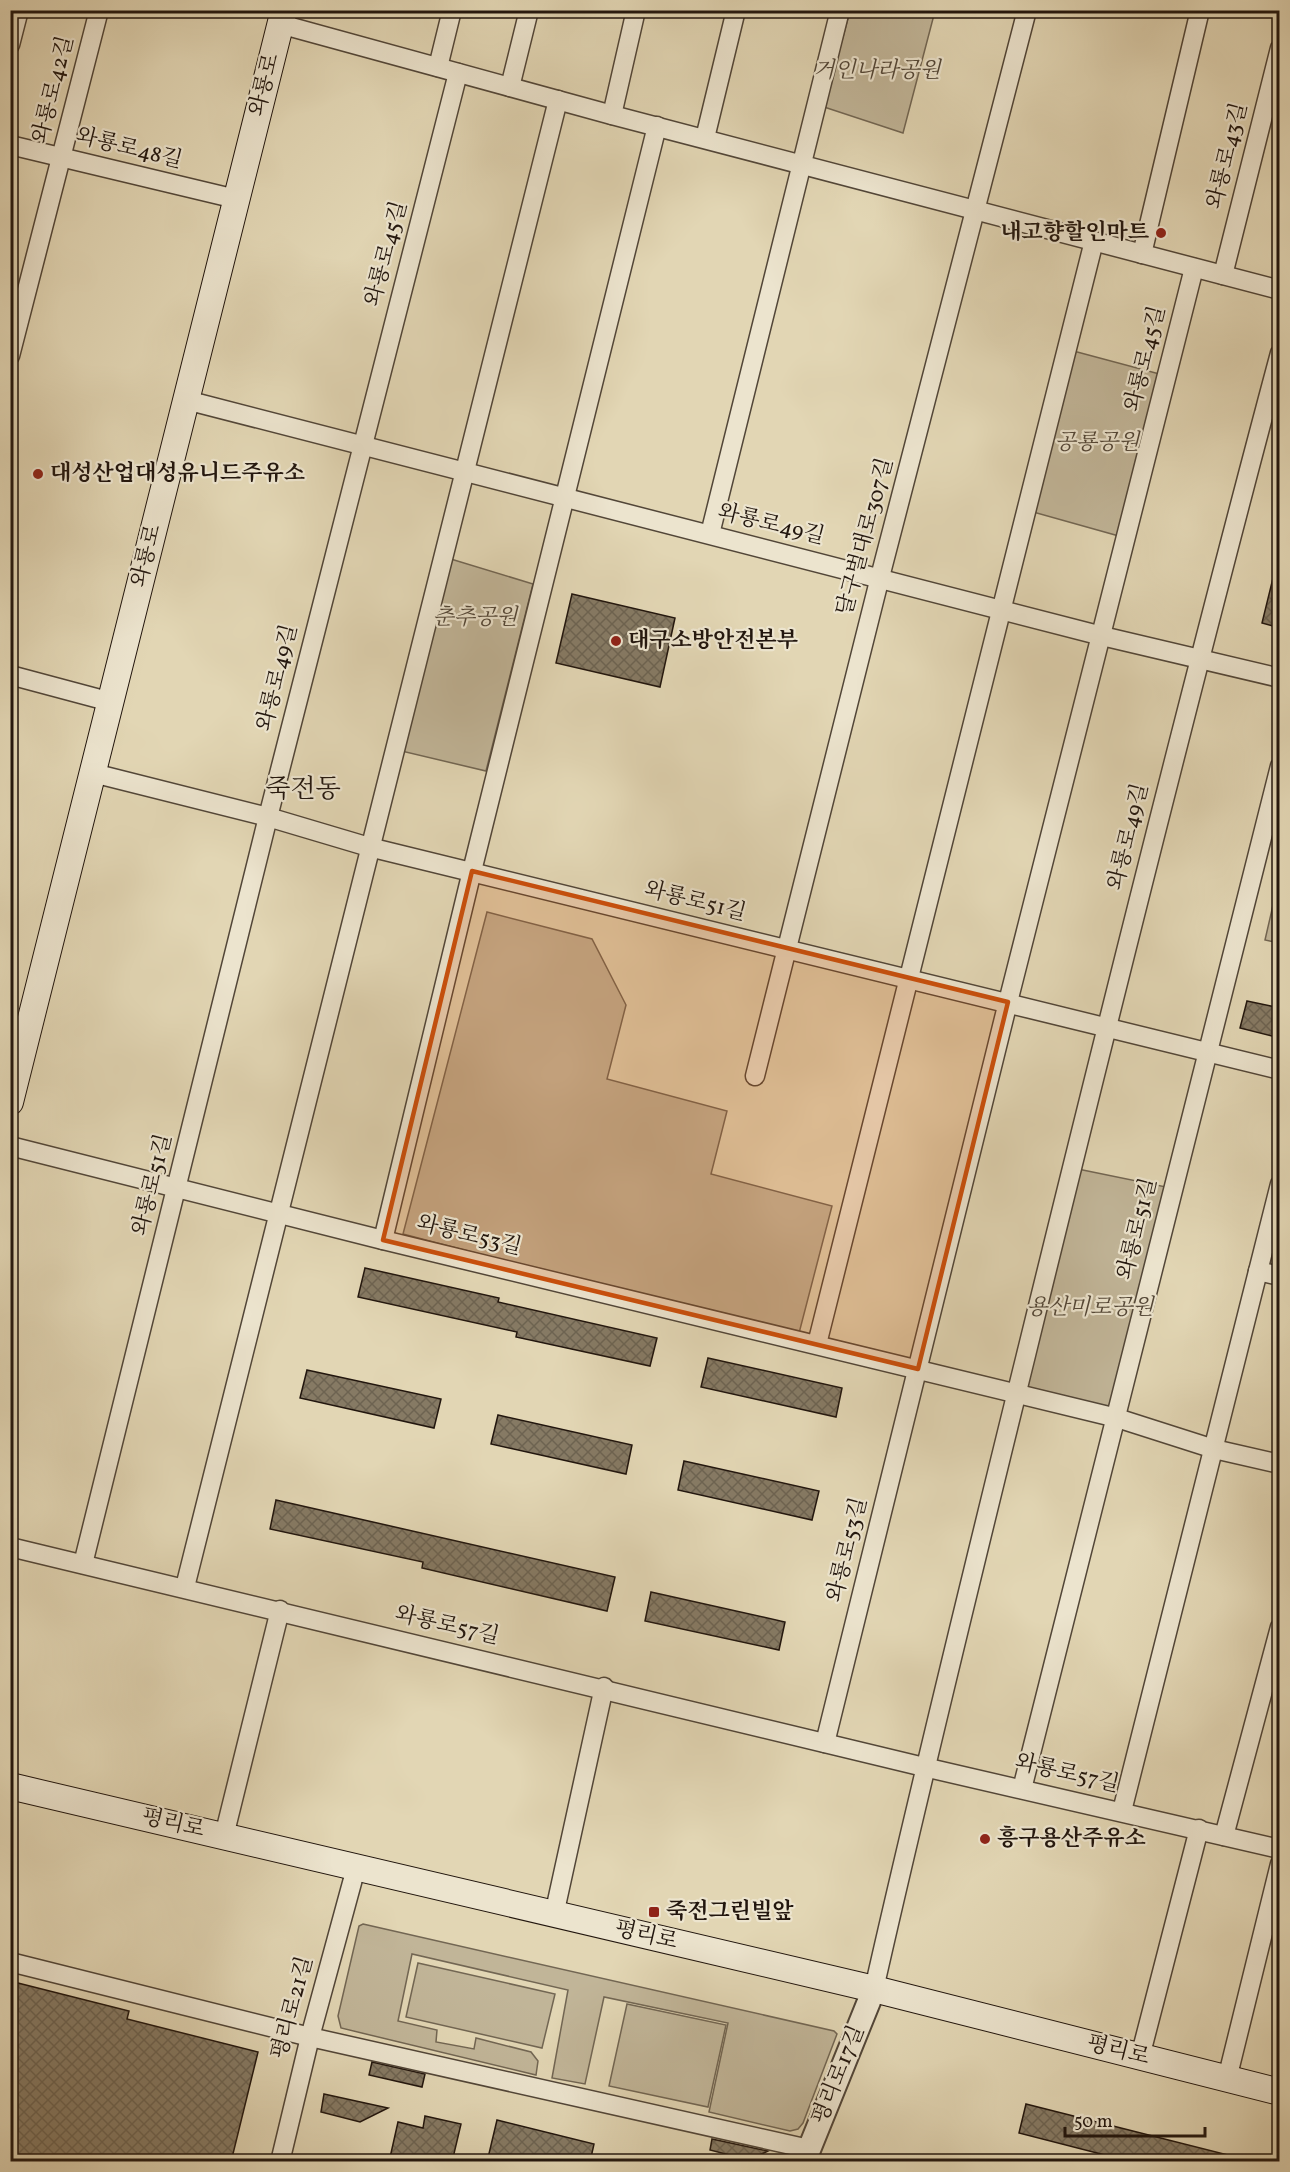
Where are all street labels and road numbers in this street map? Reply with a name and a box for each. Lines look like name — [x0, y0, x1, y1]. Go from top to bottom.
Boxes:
street label: 와룡로42길 — [26, 33, 82, 147]
street label: 와룡로 — [242, 50, 288, 120]
street label: 와룡로43길 — [1200, 100, 1256, 212]
street label: 와룡로48길 — [72, 121, 186, 177]
street label: 와룡로45길 — [358, 198, 416, 310]
street label: 와룡로45길 — [1118, 303, 1174, 415]
street label: 달구벌대로307길 — [830, 455, 902, 619]
street label: 와룡로49길 — [714, 497, 828, 553]
street label: 와룡로 — [124, 521, 170, 591]
street label: 와룡로49길 — [250, 621, 306, 735]
street label: 와룡로49길 — [1101, 780, 1157, 894]
street label: 와룡로51길 — [641, 874, 749, 930]
street label: 와룡로51길 — [125, 1131, 181, 1239]
street label: 와룡로51길 — [1110, 1175, 1166, 1283]
street label: 와룡로53길 — [413, 1208, 525, 1264]
street label: 와룡로53길 — [820, 1494, 876, 1606]
street label: 와룡로57길 — [392, 1599, 502, 1653]
street label: 와룡로57길 — [1012, 1747, 1122, 1801]
street label: 평리로 — [138, 1802, 208, 1846]
street label: 평리로 — [611, 1914, 681, 1958]
street label: 평리로21길 — [264, 1953, 322, 2063]
street label: 평리로17길 — [805, 2021, 873, 2129]
street label: 평리로 — [1083, 2028, 1153, 2074]

